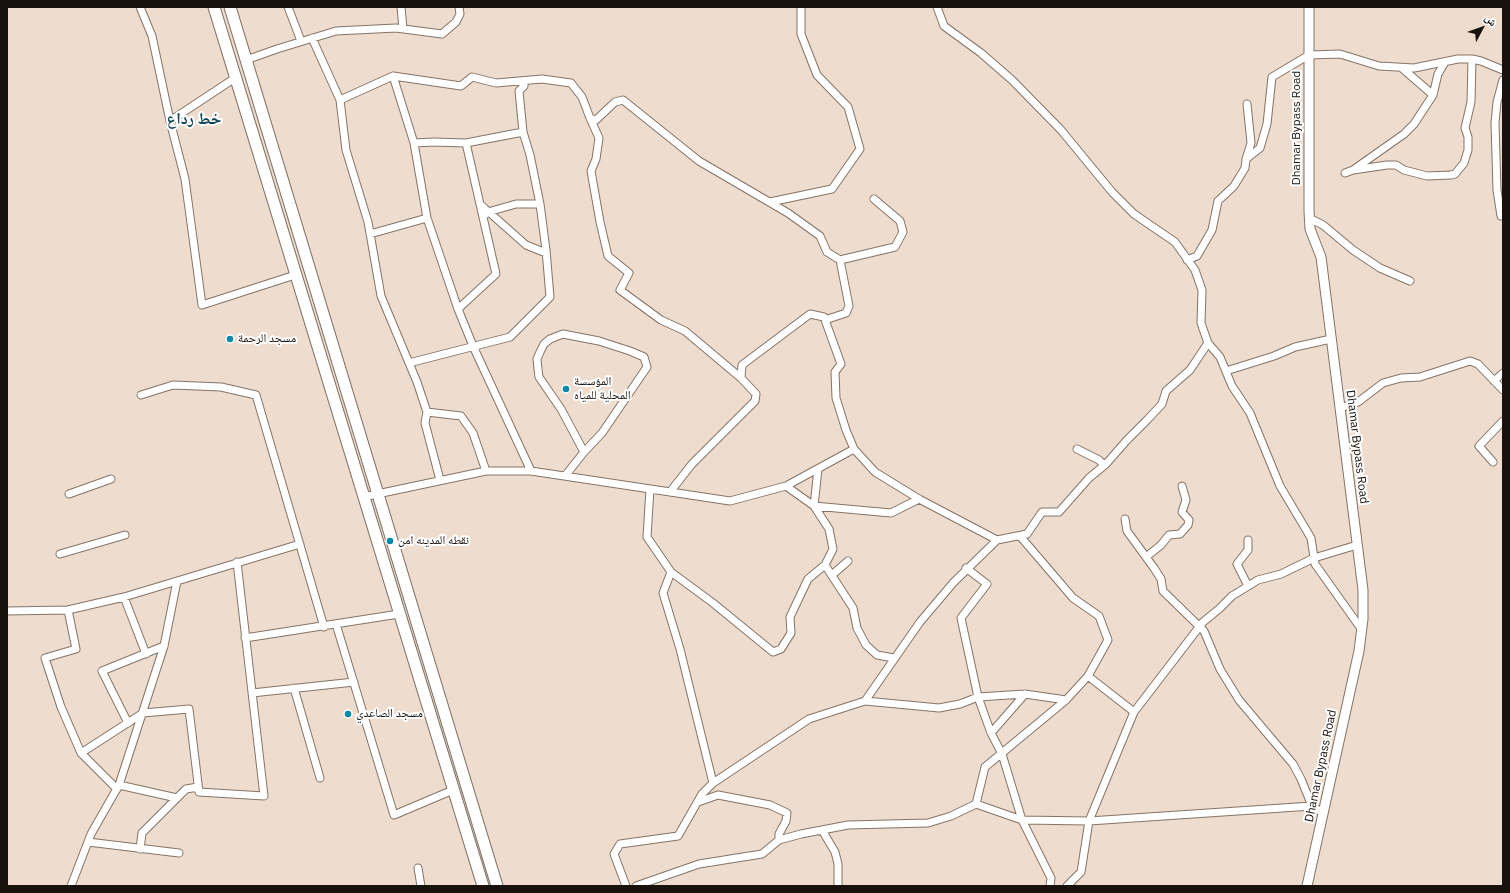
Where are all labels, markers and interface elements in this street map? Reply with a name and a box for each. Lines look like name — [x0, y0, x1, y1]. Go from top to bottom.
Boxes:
north arrow — [1462, 8, 1502, 48]
text: ش — [1482, 11, 1500, 29]
street label: Dhamar Bypass Road — [1290, 71, 1304, 185]
district label: خط رداع — [167, 109, 221, 129]
place label: مسجد الرحمة — [238, 332, 296, 346]
marker: مسجد الرحمة — [225, 334, 235, 344]
place label: المؤسسة المحلية للمياه — [574, 375, 631, 403]
marker: المؤسسة المحلية للمياه — [561, 384, 571, 394]
street label: Dhamar Bypass Road — [1343, 389, 1371, 505]
place label: نقطه المدينه امن — [398, 534, 469, 548]
marker: نقطه المدينه امن — [385, 536, 395, 546]
place label: مسجد الصاعدي — [356, 707, 423, 721]
marker: مسجد الصاعدي — [343, 709, 353, 719]
street label: Dhamar Bypass Road — [1302, 709, 1340, 823]

